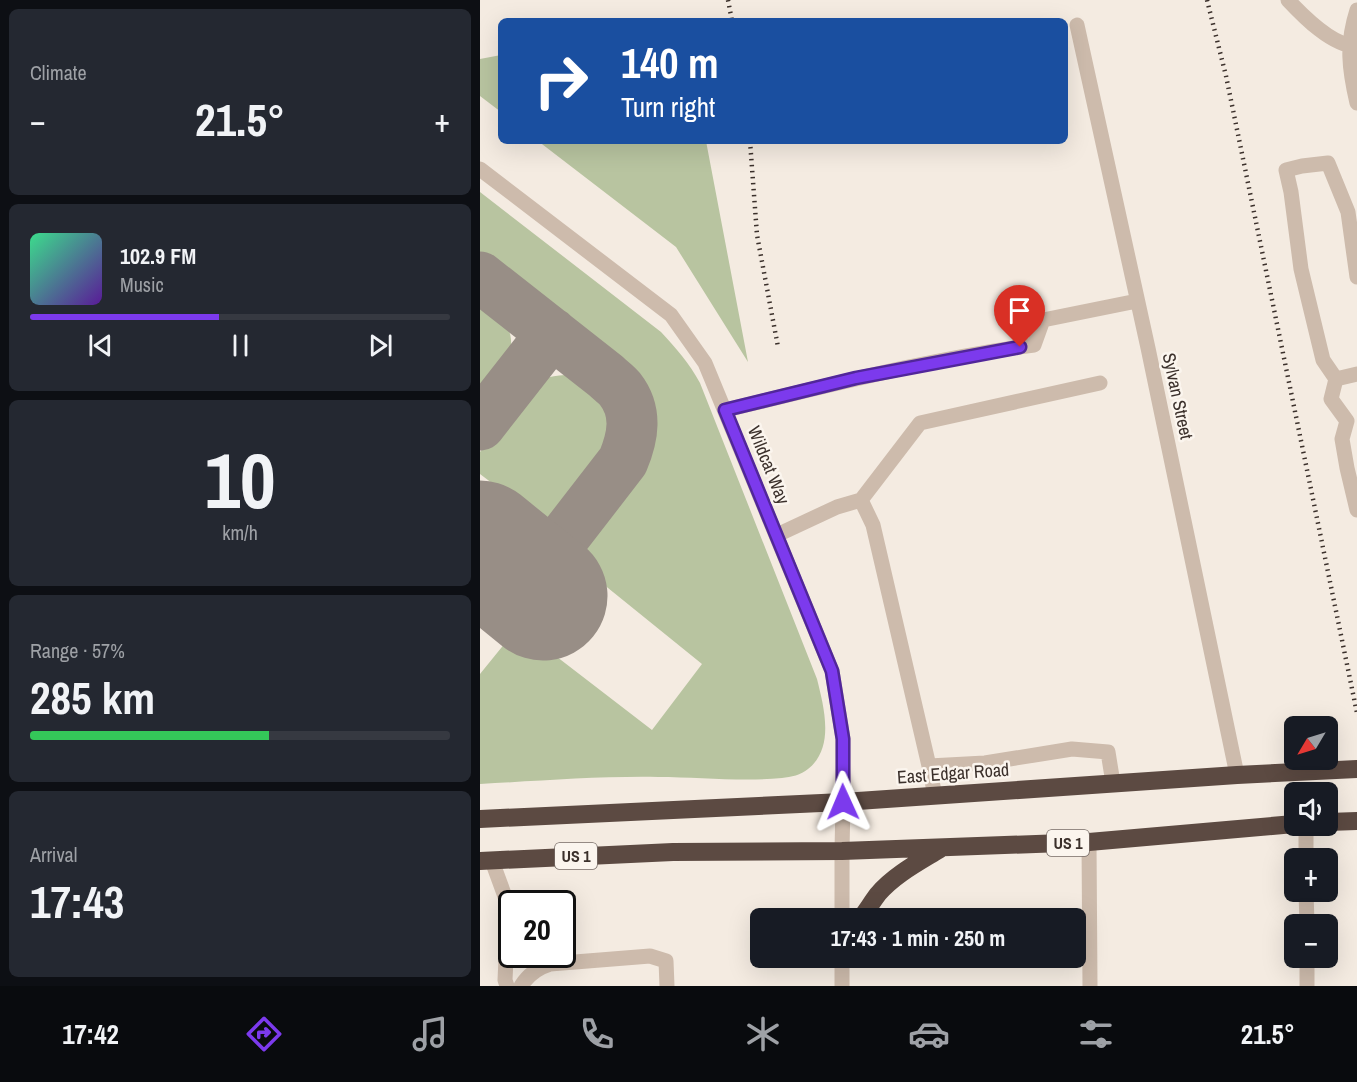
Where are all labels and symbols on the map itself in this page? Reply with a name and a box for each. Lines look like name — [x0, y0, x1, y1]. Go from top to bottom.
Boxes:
pin — [994, 285, 1045, 347]
street label: Sylvan Street — [1157, 350, 1199, 442]
street label: Wildcat Way — [742, 422, 796, 508]
north arrow — [1284, 716, 1338, 770]
street label: East Edgar Road — [896, 757, 1010, 789]
position arrow — [811, 770, 875, 834]
road number: US 1 — [1047, 830, 1089, 856]
road number: US 1 — [555, 843, 597, 869]
speed limit sign: 20 — [498, 890, 576, 968]

